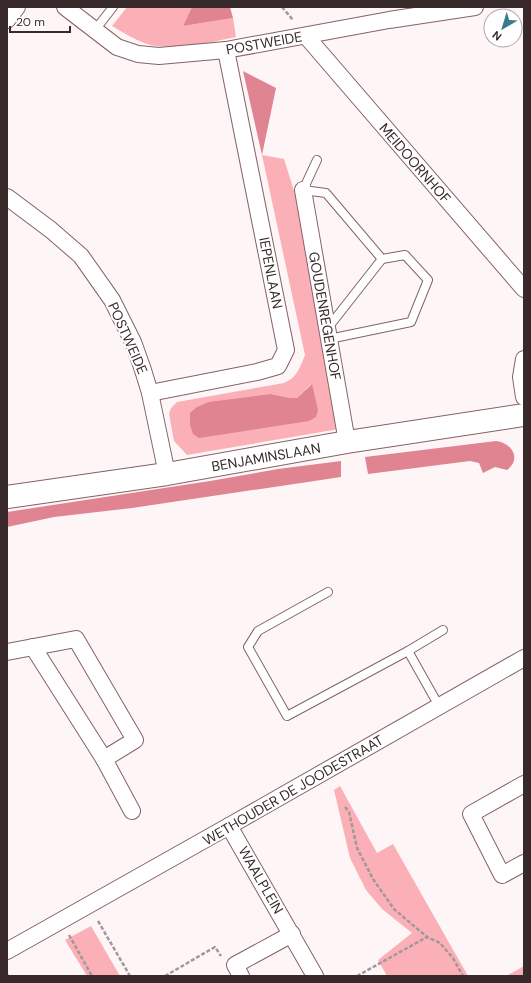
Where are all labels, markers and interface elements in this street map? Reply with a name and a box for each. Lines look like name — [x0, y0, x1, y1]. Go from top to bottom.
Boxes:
scale bar — [10, 8, 70, 34]
north arrow — [483, 8, 523, 48]
text: 20 m — [16, 14, 45, 30]
street label: POSTWEIDE — [225, 27, 304, 59]
text: N — [489, 28, 504, 44]
street label: MEIDOORNHOF — [375, 119, 455, 207]
street label: IEPENLAAN — [255, 236, 287, 310]
street label: GOUDENREGENHOF — [305, 250, 345, 382]
street label: POSTWEIDE — [104, 299, 152, 377]
street label: BENJAMINSLAAN — [210, 439, 322, 475]
street label: WETHOUDER DE JOODESTRAAT — [200, 731, 387, 849]
street label: WAALPLEIN — [234, 843, 288, 917]

